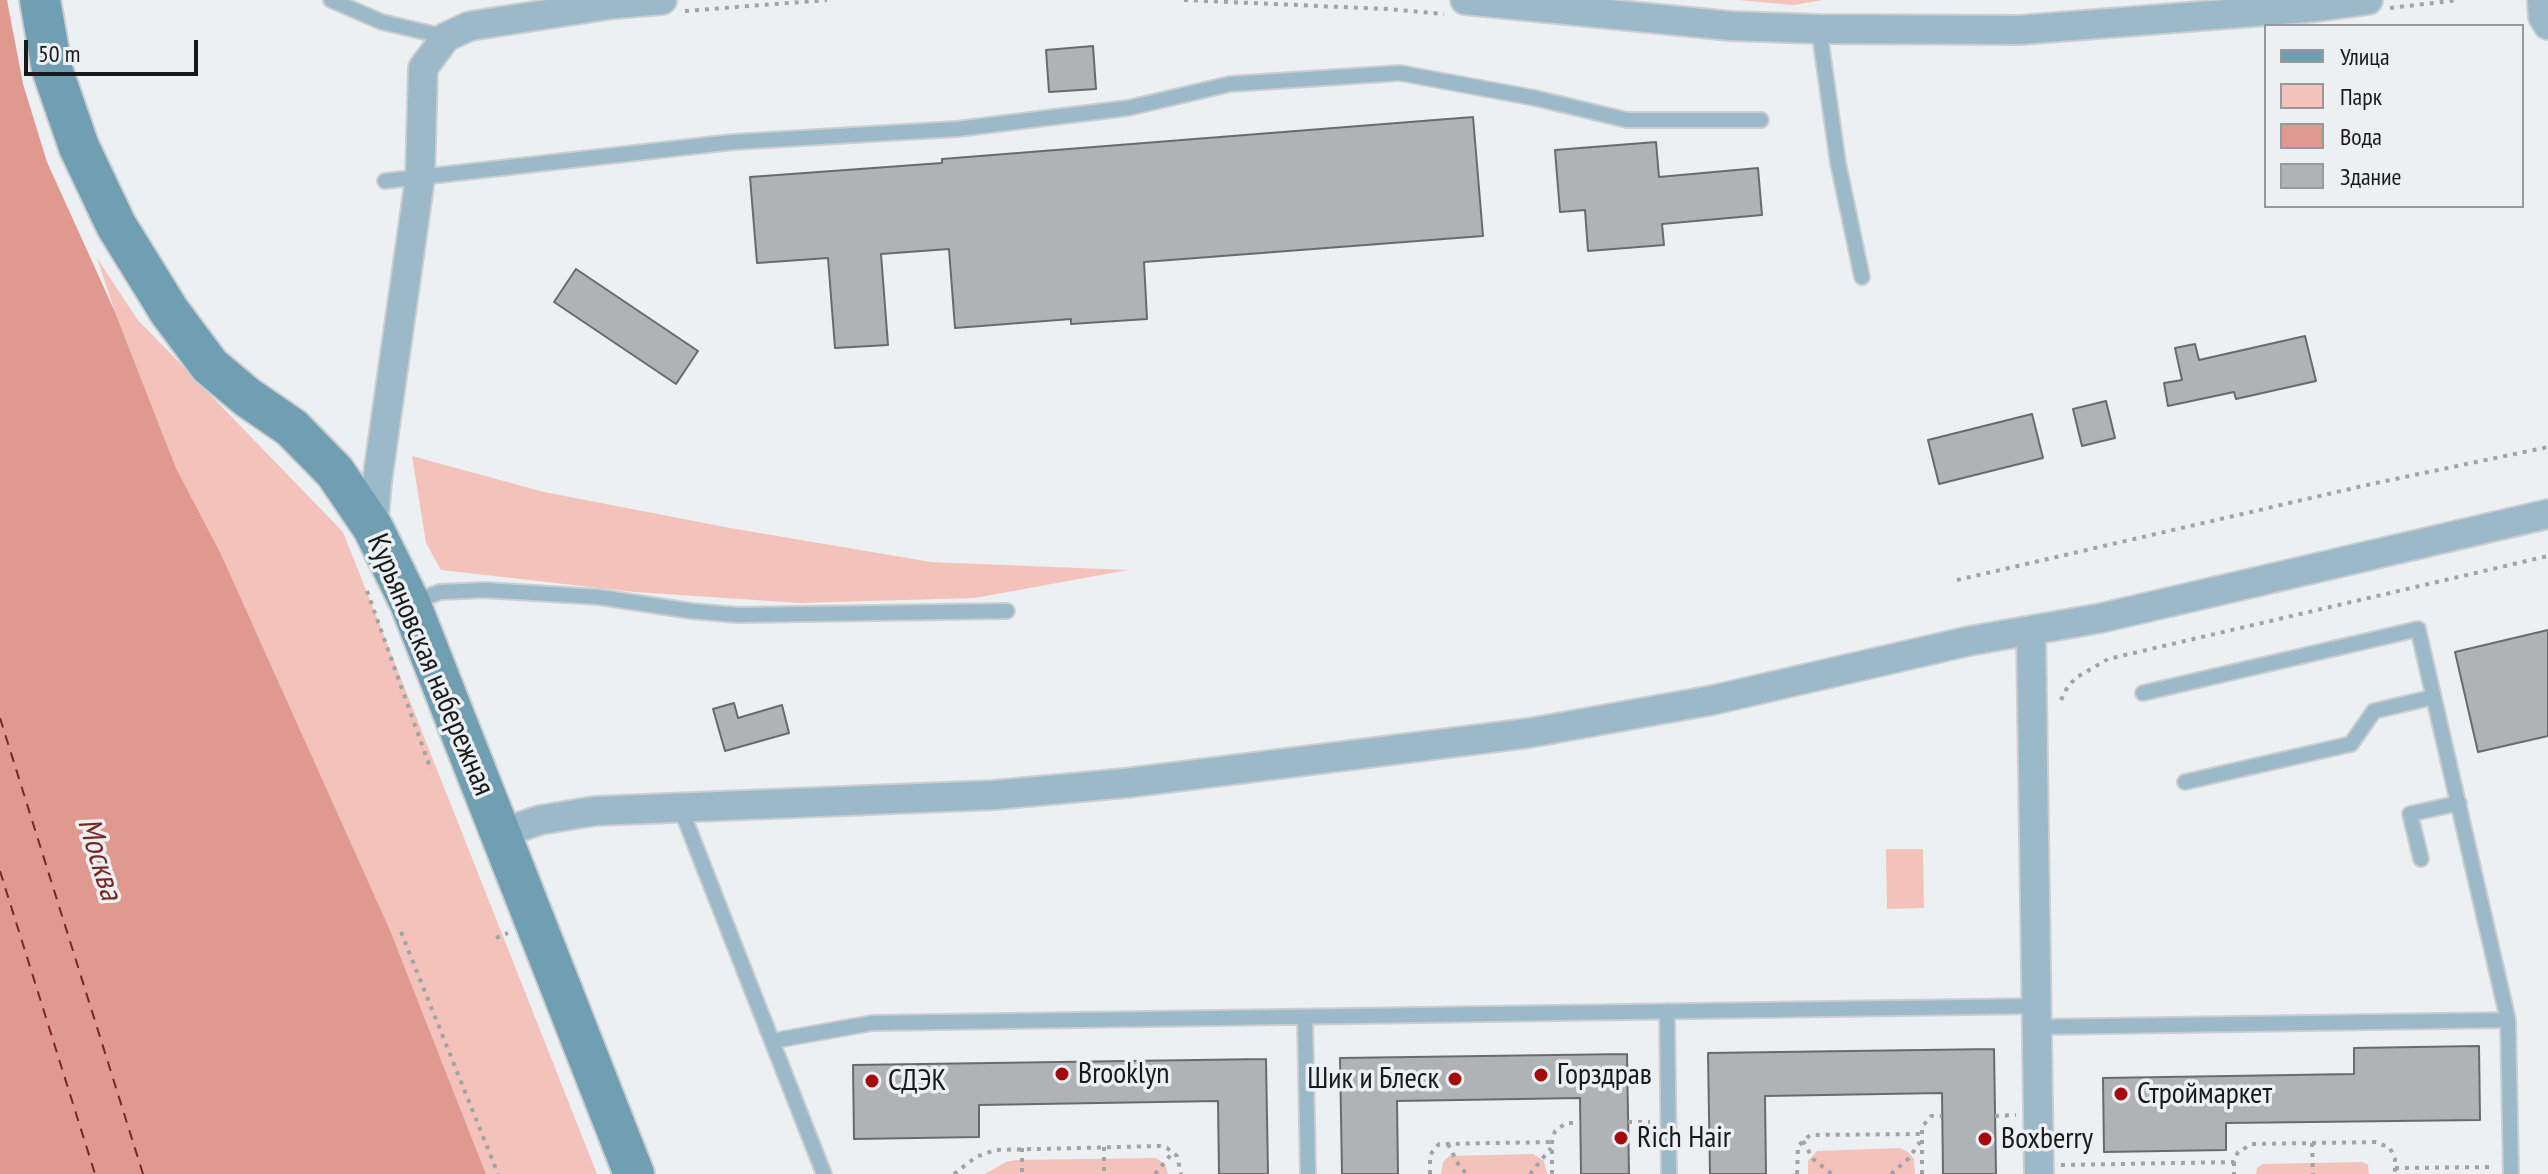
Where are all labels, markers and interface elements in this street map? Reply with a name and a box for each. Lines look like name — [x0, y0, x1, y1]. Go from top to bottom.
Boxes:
scale bar — [28, 24, 202, 74]
legend — [2264, 24, 2524, 208]
text: 50 m — [38, 38, 80, 69]
text: Улица — [2340, 41, 2390, 72]
text: Парк — [2340, 81, 2382, 112]
text: Вода — [2340, 121, 2382, 152]
text: Здание — [2340, 161, 2401, 192]
street label: Курьяновская набережная — [359, 529, 501, 801]
water label: Москва — [68, 813, 130, 905]
place label: Brooklyn — [1078, 1056, 1169, 1092]
place label: Горздрав — [1557, 1057, 1652, 1093]
place label: Шик и Блеск — [1307, 1061, 1439, 1097]
place label: СДЭК — [888, 1063, 946, 1099]
marker: Brooklyn — [1053, 1065, 1071, 1083]
marker: Горздрав — [1532, 1066, 1550, 1084]
marker: Шик и Блеск — [1446, 1070, 1464, 1088]
marker: СДЭК — [863, 1072, 881, 1090]
place label: Строймаркет — [2137, 1076, 2272, 1112]
marker: Строймаркет — [2112, 1085, 2130, 1103]
place label: Rich Hair — [1637, 1120, 1731, 1156]
place label: Boxberry — [2001, 1121, 2093, 1157]
marker: Rich Hair — [1612, 1129, 1630, 1147]
marker: Boxberry — [1976, 1130, 1994, 1148]

